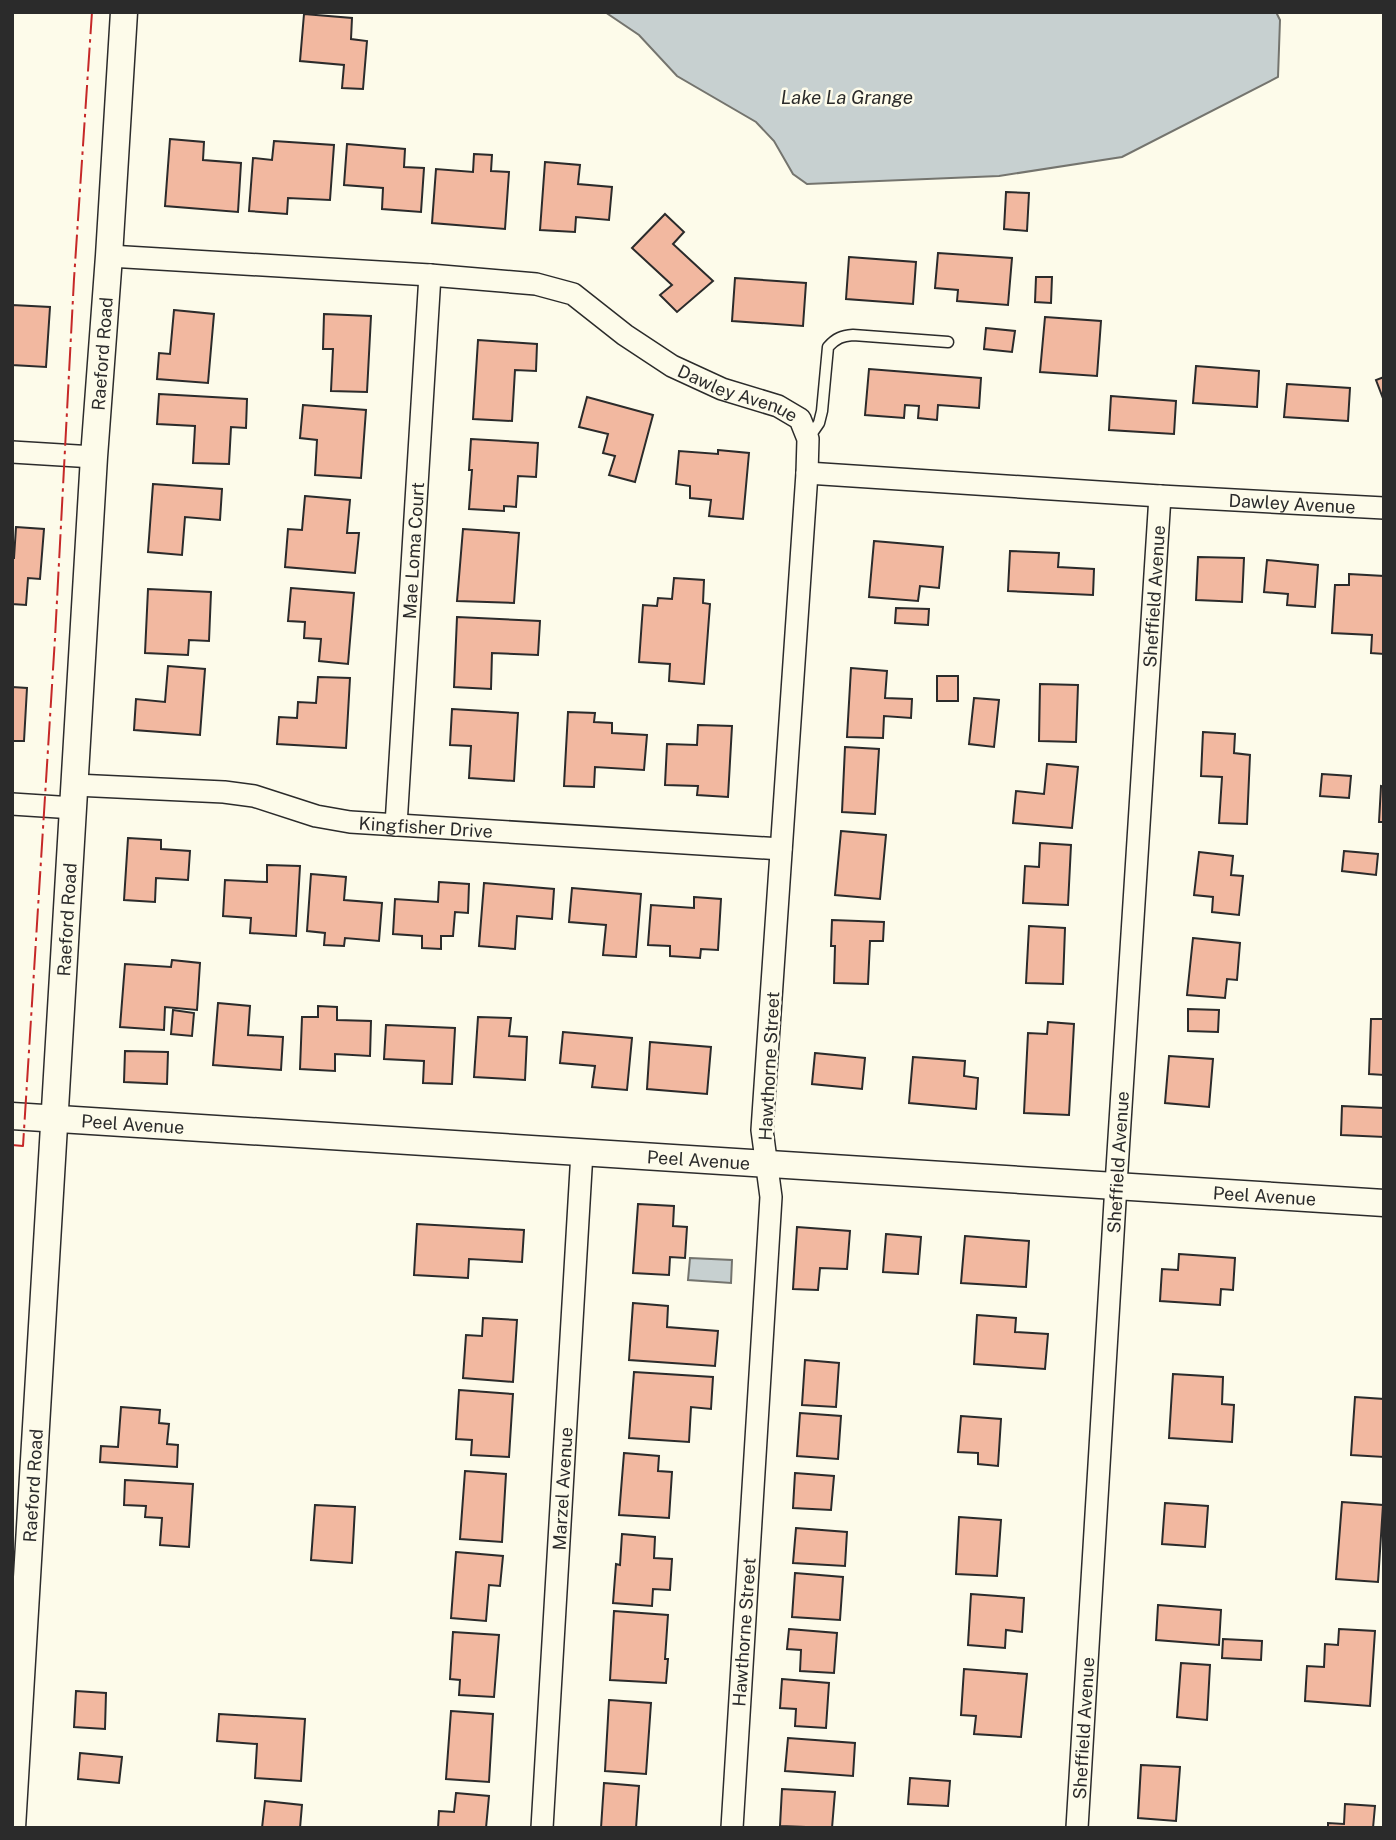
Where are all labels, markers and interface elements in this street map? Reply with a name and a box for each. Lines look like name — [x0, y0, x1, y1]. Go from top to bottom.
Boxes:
water label: Lake La Grange — [781, 86, 913, 108]
street label: Raeford Road — [87, 296, 116, 411]
street label: Dawley Avenue — [675, 360, 802, 426]
street label: Mae Loma Court — [398, 481, 428, 620]
street label: Dawley Avenue — [1228, 489, 1356, 517]
street label: Sheffield Avenue — [1139, 525, 1169, 668]
street label: Kingfisher Drive — [358, 812, 493, 841]
street label: Raeford Road — [52, 862, 80, 977]
street label: Hawthorne Street — [755, 991, 783, 1141]
street label: Sheffield Avenue — [1103, 1090, 1132, 1234]
street label: Peel Avenue — [80, 1110, 185, 1137]
street label: Peel Avenue — [646, 1146, 751, 1173]
street label: Peel Avenue — [1212, 1182, 1317, 1209]
street label: Marzel Avenue — [548, 1426, 576, 1551]
street label: Raeford Road — [19, 1428, 46, 1543]
street label: Hawthorne Street — [728, 1557, 760, 1707]
street label: Sheffield Avenue — [1068, 1656, 1098, 1800]

